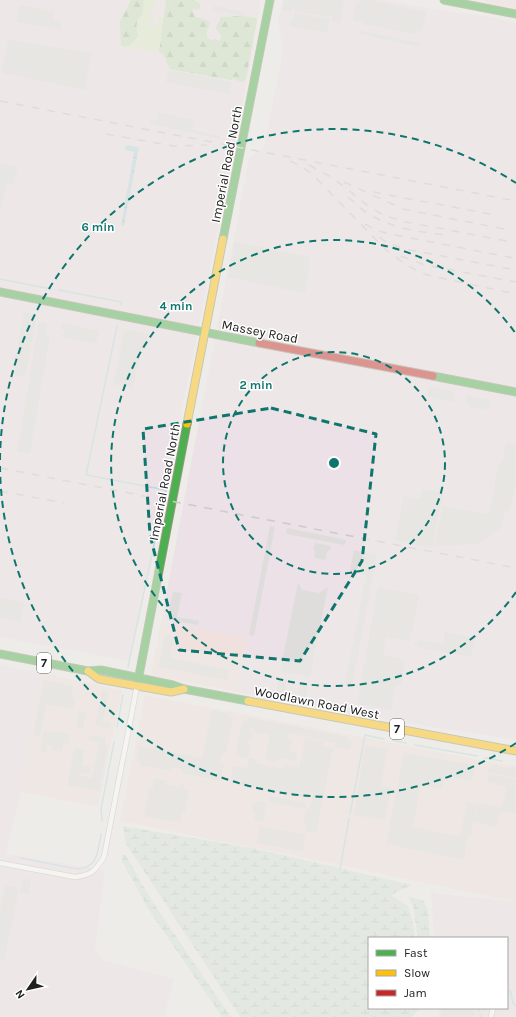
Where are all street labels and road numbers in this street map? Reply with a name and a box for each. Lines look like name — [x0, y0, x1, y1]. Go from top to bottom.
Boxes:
street label: Imperial Road North — [208, 104, 245, 224]
street label: Massey Road — [220, 317, 299, 346]
street label: Imperial Road North — [146, 422, 183, 542]
road number: 7 — [37, 653, 51, 673]
street label: Woodlawn Road West — [253, 683, 381, 722]
road number: 7 — [390, 719, 404, 739]

